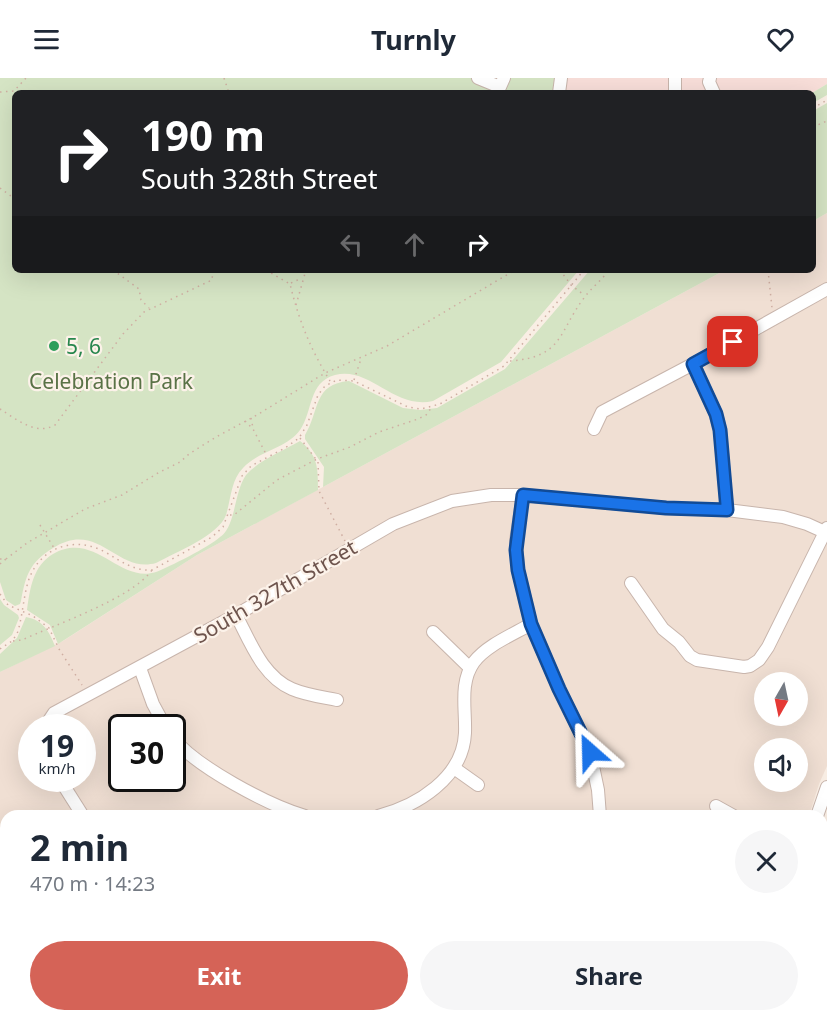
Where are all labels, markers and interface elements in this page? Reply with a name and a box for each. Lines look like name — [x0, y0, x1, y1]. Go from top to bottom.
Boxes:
text: Turnly — [371, 21, 456, 58]
icon: menu — [30, 23, 63, 56]
icon: heart — [764, 23, 797, 56]
text: 190 m — [141, 106, 265, 163]
icon: right — [42, 114, 120, 192]
text: South 328th Street — [141, 160, 377, 197]
icon: left — [335, 228, 368, 261]
icon: ahead — [398, 228, 431, 261]
icon: right — [461, 228, 494, 261]
pin — [707, 316, 758, 367]
icon: arrive — [716, 325, 749, 358]
place label: 5, 6 — [66, 332, 101, 360]
marker: 5, 6 — [47, 339, 61, 353]
park label: Celebration Park — [29, 367, 194, 395]
street label: South 327th Street — [188, 533, 362, 649]
north arrow — [754, 672, 808, 726]
map controls — [754, 672, 808, 792]
speed limit sign: 30 — [108, 714, 186, 792]
position arrow — [558, 720, 622, 784]
text: 19 — [40, 725, 74, 766]
button: sound — [754, 738, 808, 792]
text: km/h — [39, 758, 75, 778]
text: 2 min — [30, 823, 129, 872]
button: close — [735, 830, 798, 893]
text: 470 m · 14:23 — [30, 870, 155, 897]
button: Exit — [30, 941, 408, 1010]
button: Share — [420, 941, 798, 1010]

